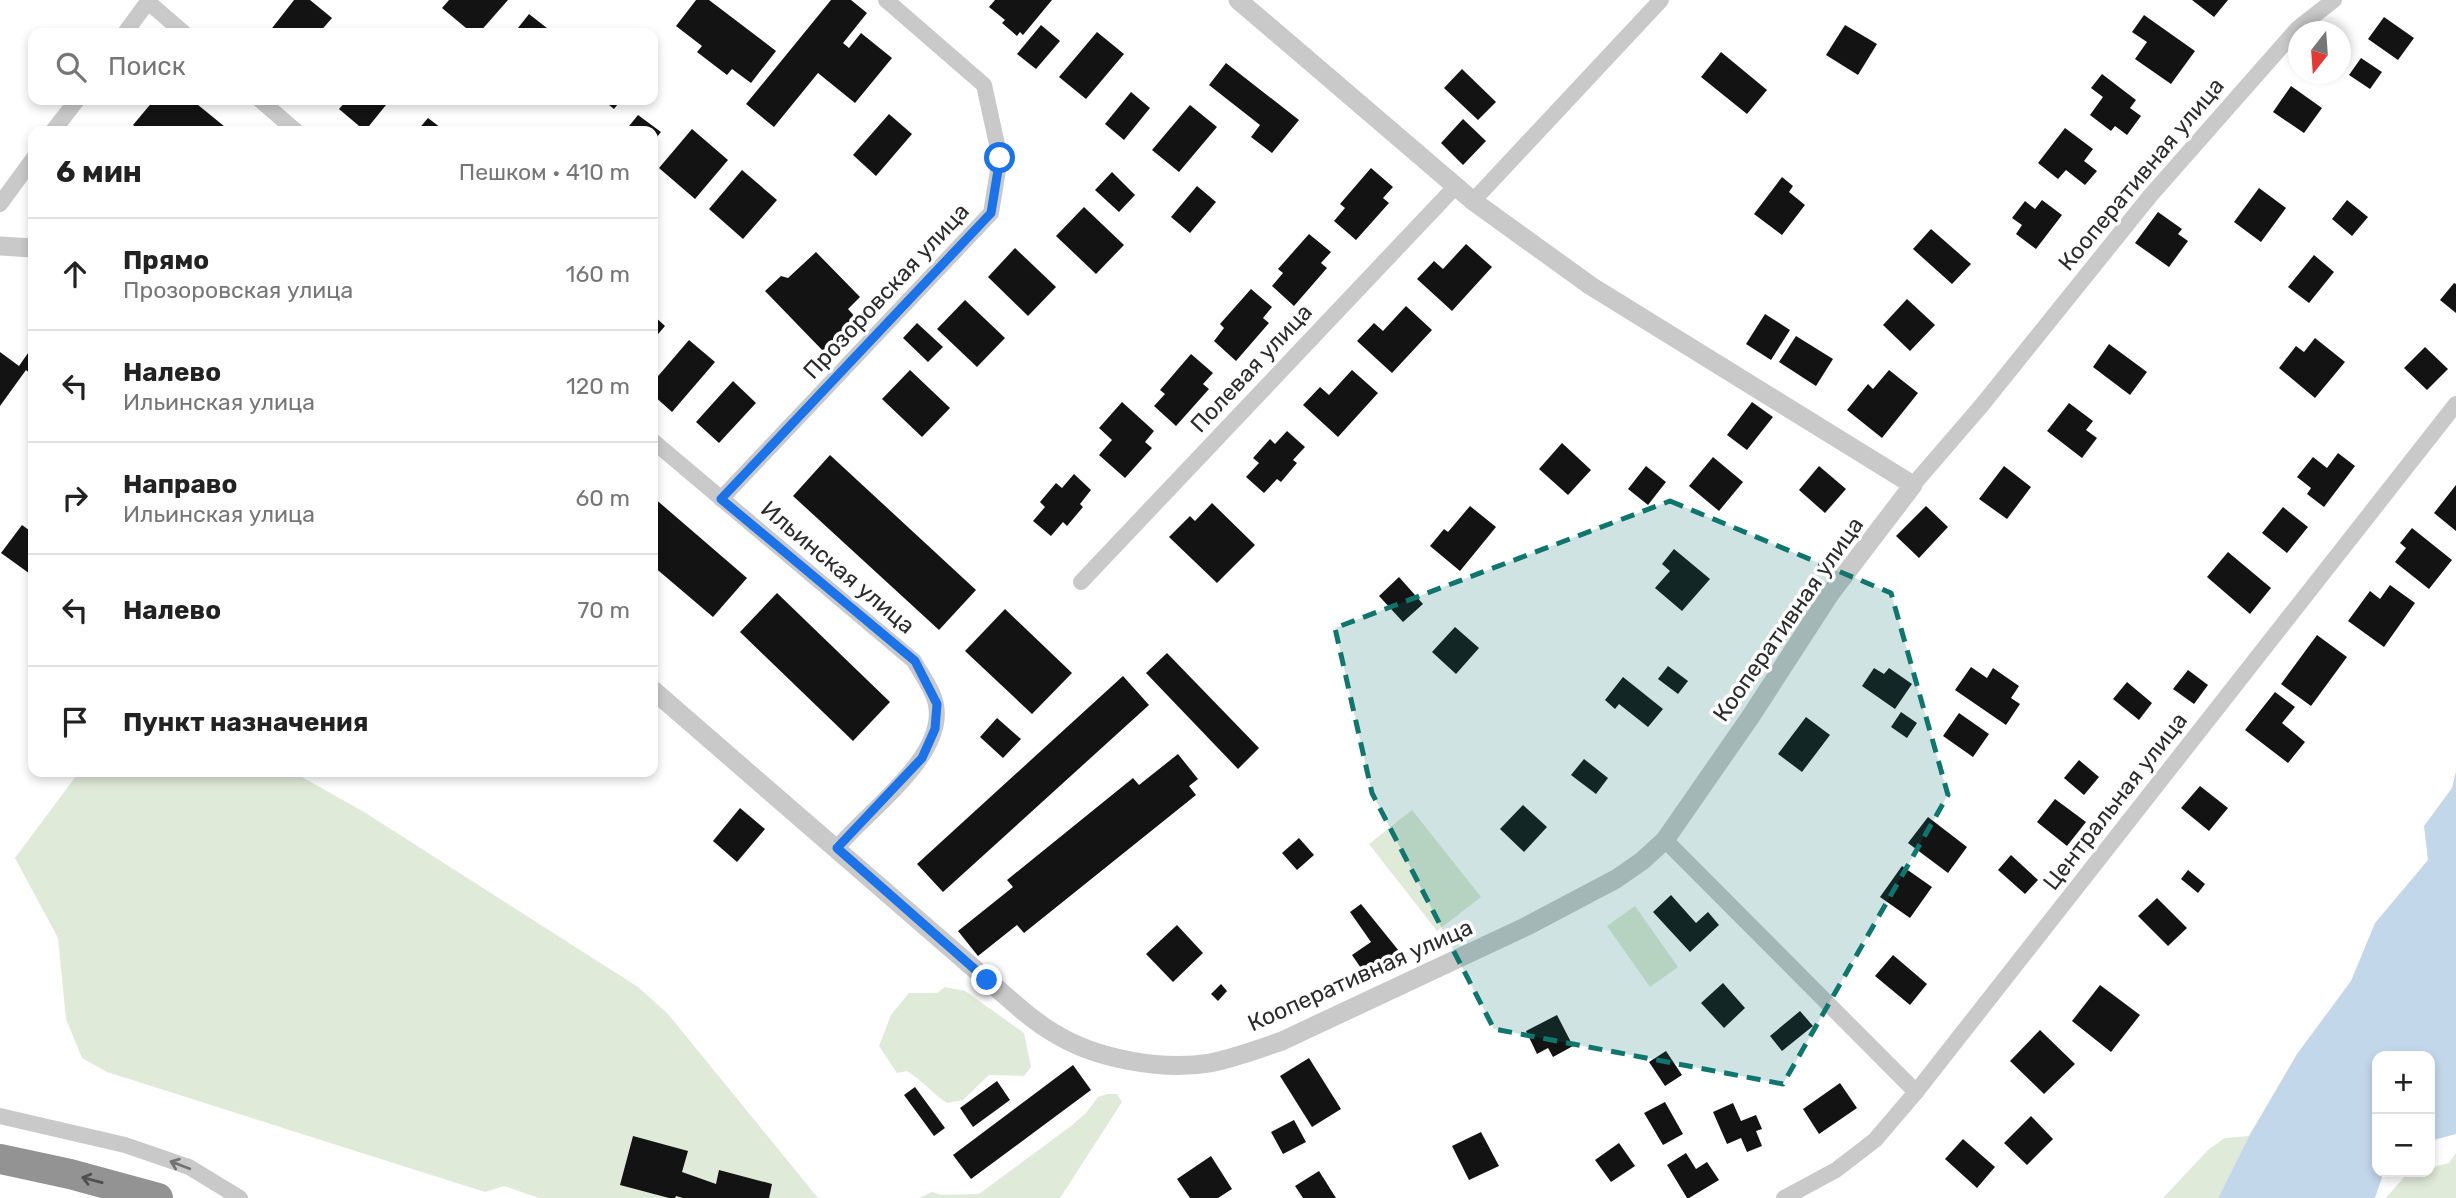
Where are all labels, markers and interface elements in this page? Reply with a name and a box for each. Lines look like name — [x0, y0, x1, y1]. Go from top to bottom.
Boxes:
north arrow — [2288, 21, 2351, 84]
search box — [28, 28, 658, 105]
icon: search — [52, 48, 90, 86]
text: Поиск — [108, 51, 186, 82]
street label: Кооперативная улица — [2052, 72, 2230, 276]
route start — [984, 142, 1015, 173]
text: 6 мин — [56, 154, 142, 190]
text: Пешком · 410 m — [459, 158, 630, 186]
street label: Прозоровская улица — [797, 197, 975, 385]
text: Прямо — [123, 245, 209, 276]
icon: ahead — [56, 255, 94, 293]
text: 160 m — [566, 260, 630, 288]
text: Прозоровская улица — [123, 276, 353, 304]
street label: Полевая улица — [1184, 298, 1318, 438]
text: Налево — [123, 357, 221, 388]
icon: left — [56, 367, 94, 405]
text: 120 m — [566, 372, 630, 400]
text: Ильинская улица — [123, 388, 315, 416]
text: Направо — [123, 469, 237, 500]
icon: right — [56, 479, 94, 517]
text: 60 m — [575, 484, 630, 512]
street label: Ильинская улица — [755, 495, 921, 639]
text: Ильинская улица — [123, 500, 315, 528]
street label: Кооперативная улица — [1707, 511, 1869, 727]
icon: left — [56, 591, 94, 629]
text: Налево — [123, 595, 221, 626]
text: 70 m — [578, 596, 630, 624]
icon: arrive — [56, 703, 94, 741]
text: Пункт назначения — [123, 707, 368, 738]
street label: Центральная улица — [2037, 707, 2193, 895]
street label: Кооперативная улица — [1243, 913, 1477, 1037]
route end — [971, 964, 1002, 995]
map controls — [2372, 1051, 2435, 1177]
button: + — [2372, 1051, 2435, 1114]
button: − — [2372, 1114, 2435, 1177]
one-way arrow — [170, 1157, 192, 1170]
one-way arrow — [82, 1173, 104, 1186]

